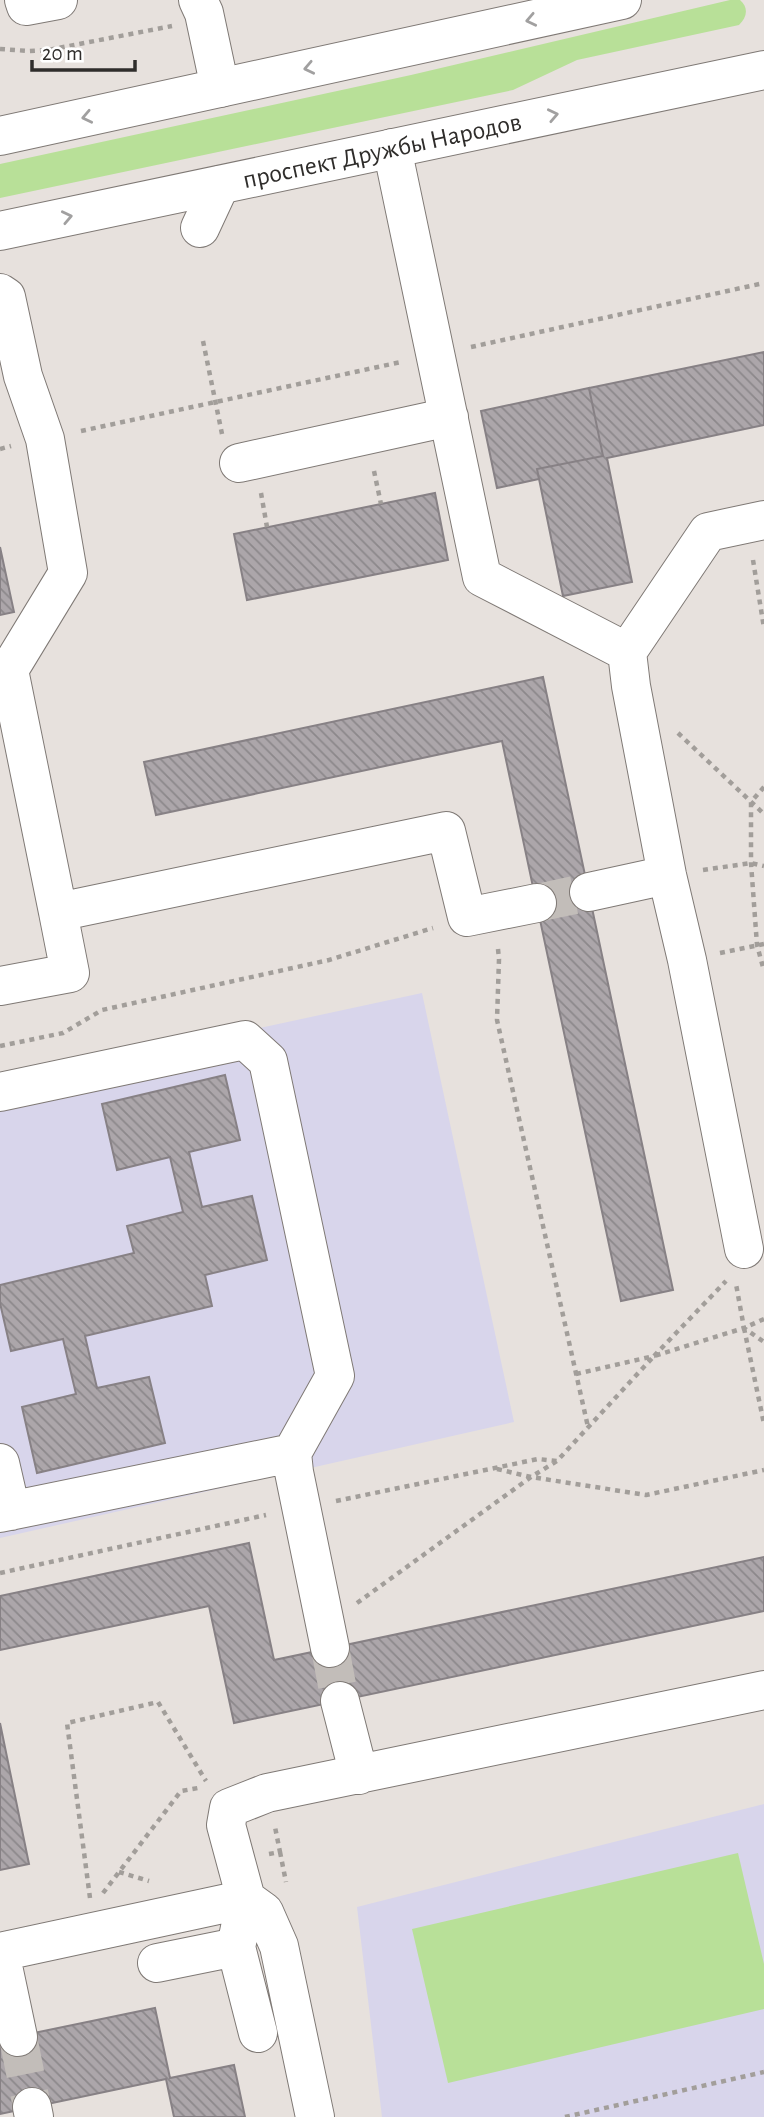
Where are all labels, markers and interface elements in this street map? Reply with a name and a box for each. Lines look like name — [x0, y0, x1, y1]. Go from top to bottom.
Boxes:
one-way arrow — [525, 12, 537, 27]
scale bar — [32, 28, 135, 72]
text: 20 m — [42, 43, 83, 64]
one-way arrow — [303, 60, 315, 75]
one-way arrow — [81, 108, 93, 123]
one-way arrow — [547, 108, 559, 123]
street label: проспект Дружбы Народов — [240, 109, 524, 193]
one-way arrow — [61, 211, 73, 226]

